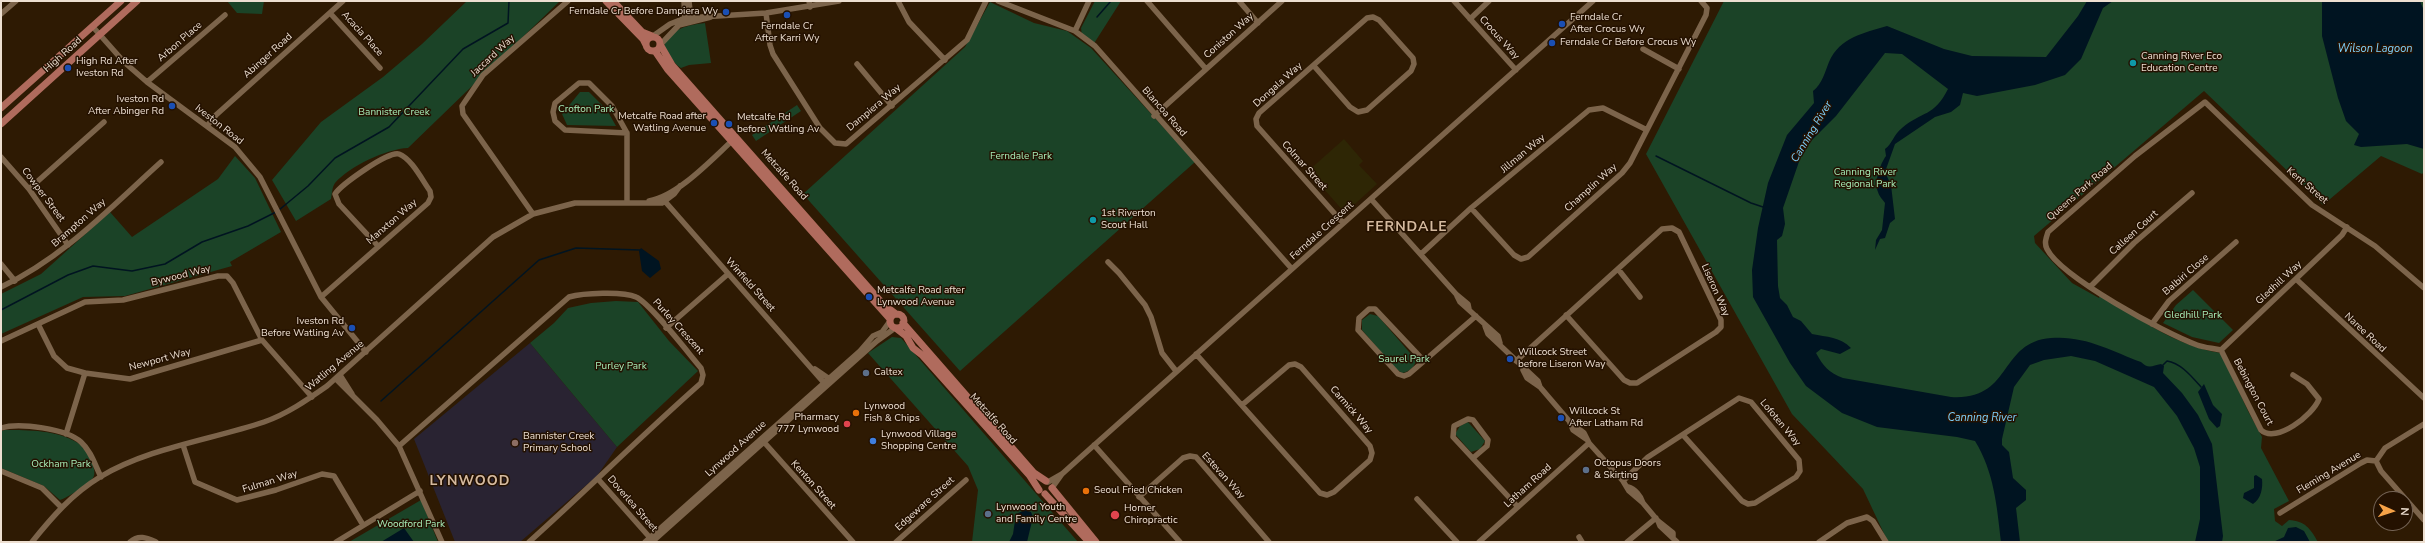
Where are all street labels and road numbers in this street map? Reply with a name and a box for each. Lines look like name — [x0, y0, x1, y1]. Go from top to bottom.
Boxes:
street label: Acacia Place — [339, 9, 385, 59]
street label: Coniston Way — [1202, 11, 1256, 61]
street label: Crocus Way — [1476, 14, 1522, 62]
street label: Arbon Place — [155, 19, 205, 65]
street label: Abinger Road — [241, 31, 295, 81]
street label: Jaccard Way — [469, 33, 517, 79]
street label: High Road — [41, 35, 85, 75]
street label: Dongala Way — [1251, 60, 1305, 110]
street label: Dampiera Way — [844, 82, 904, 134]
street label: Blancoa Road — [1139, 85, 1189, 139]
street label: Iveston Road — [192, 102, 246, 148]
street label: Jillman Way — [1498, 132, 1548, 176]
street label: Colmar Street — [1279, 139, 1329, 193]
street label: Metcalfe Road — [758, 147, 810, 203]
street label: Queens Park Road — [2045, 160, 2115, 224]
street label: Champlin Way — [1562, 161, 1620, 215]
street label: Cowper Street — [19, 165, 67, 225]
street label: Kent Street — [2284, 165, 2330, 207]
street label: Brampton Way — [49, 196, 109, 250]
street label: Manxton Way — [364, 197, 420, 247]
street label: Ferndale Crescent — [1288, 199, 1356, 263]
street label: Calleen Court — [2107, 208, 2161, 258]
street label: Balbiri Close — [2161, 252, 2211, 298]
street label: Winfield Street — [723, 256, 777, 314]
street label: Gledhill Way — [2253, 259, 2305, 307]
street label: Liseron Way — [1698, 262, 1732, 318]
street label: Bywood Way — [150, 263, 212, 289]
street label: Purley Crescent — [650, 297, 706, 357]
street label: Naree Road — [2342, 311, 2388, 355]
street label: Watling Avenue — [303, 338, 367, 394]
street label: Newport Way — [128, 346, 192, 374]
street label: Bebington Court — [2230, 357, 2276, 427]
street label: Carmick Way — [1327, 384, 1375, 436]
street label: Metcalfe Road — [967, 391, 1019, 447]
street label: Lofoten Way — [1757, 397, 1803, 449]
street label: Lynwood Avenue — [703, 419, 769, 479]
street label: Fleming Avenue — [2295, 449, 2363, 497]
street label: Estevan Way — [1199, 450, 1247, 502]
street label: Kenton Street — [788, 458, 838, 512]
street label: Latham Road — [1502, 462, 1554, 510]
street label: Fulman Way — [241, 468, 299, 496]
street label: Doverlea Street — [604, 474, 660, 534]
street label: Edgeware Street — [893, 474, 957, 534]

